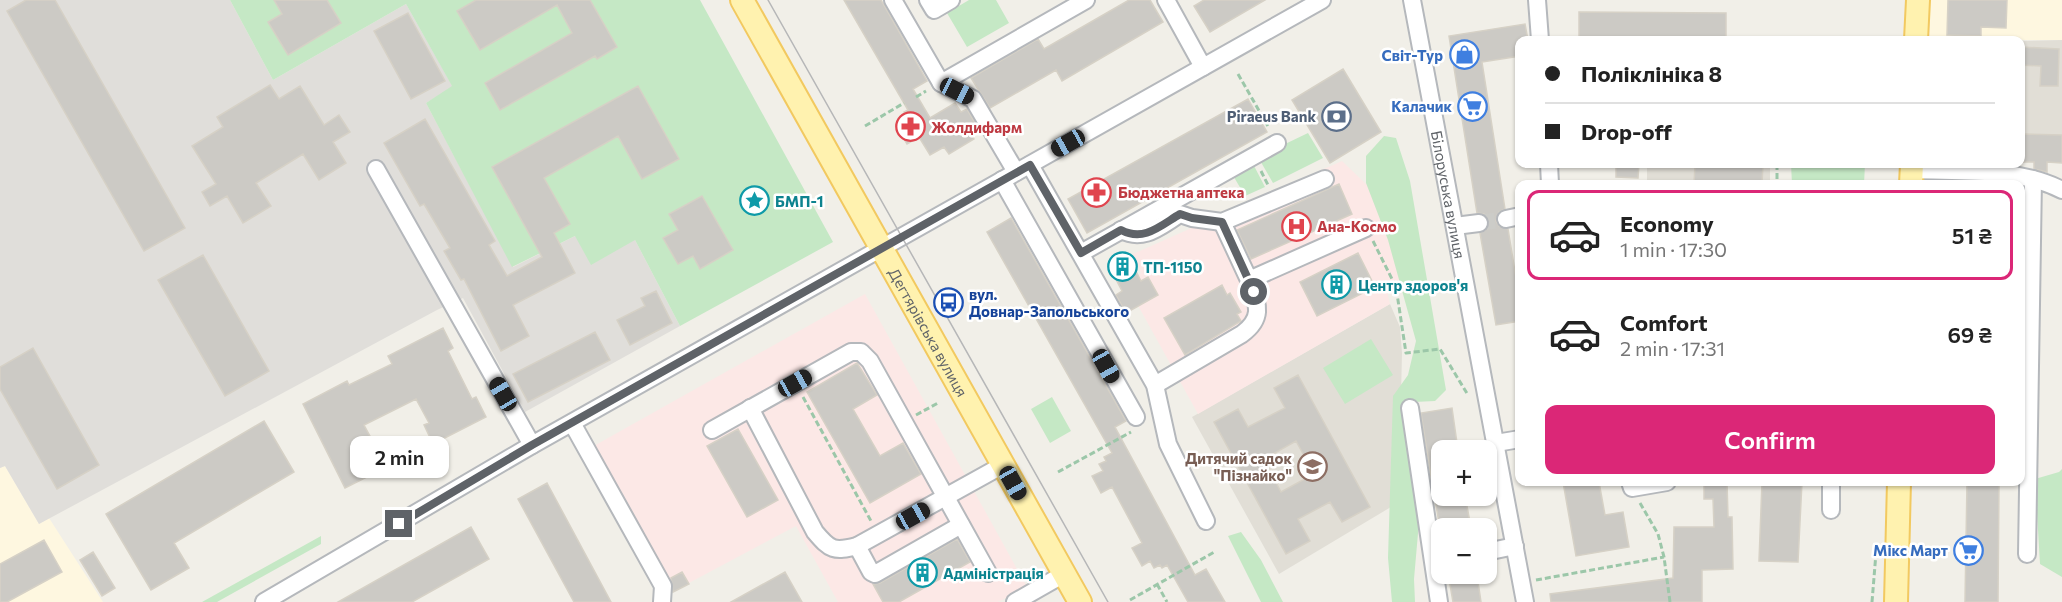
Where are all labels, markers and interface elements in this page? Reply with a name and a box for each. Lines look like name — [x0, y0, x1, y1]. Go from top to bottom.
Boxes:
shop icon: Світ-Тур — [1448, 39, 1480, 71]
place label: Світ-Тур — [1381, 46, 1443, 64]
text: Поліклініка 8 — [1581, 60, 1722, 87]
car — [937, 75, 977, 107]
supermarket icon: Калачик — [1457, 90, 1489, 122]
place label: Калачик — [1391, 97, 1452, 115]
bank icon: Piraeus Bank — [1321, 100, 1353, 132]
place label: Piraeus Bank — [1227, 107, 1316, 125]
pharmacy icon: Жолдифарм — [894, 111, 926, 143]
place label: Жолдифарм — [931, 118, 1022, 136]
text: Drop-off — [1581, 118, 1672, 145]
car — [1048, 126, 1088, 160]
street label: Білоруська вулиця — [1428, 129, 1469, 260]
pharmacy icon: Бюджетна аптека — [1081, 176, 1113, 208]
place label: Бюджетна аптека — [1118, 183, 1245, 201]
place icon: БМП-1 — [738, 185, 770, 217]
place label: БМП-1 — [775, 192, 824, 210]
icon: car — [1548, 208, 1602, 262]
hospital icon: Ана-Космо — [1280, 210, 1312, 242]
text: Economy — [1620, 210, 1714, 237]
place label: Ана-Космо — [1317, 217, 1397, 235]
text: 51 ₴ — [1952, 222, 1992, 249]
text: 1 min · 17:30 — [1620, 237, 1727, 261]
building icon: ТП-1150 — [1106, 251, 1138, 283]
place label: ТП-1150 — [1143, 258, 1203, 276]
street label: Дегтярівська вулиця — [885, 265, 972, 400]
building icon: Центр здоров'я — [1321, 269, 1353, 301]
place label: Центр здоров'я — [1358, 276, 1468, 294]
route start — [1240, 278, 1267, 305]
place label: вул. Довнар-Запольського — [969, 285, 1129, 320]
bus stop icon: вул. Довнар-Запольського — [932, 287, 964, 319]
icon: car — [1548, 307, 1602, 361]
text: Comfort — [1620, 309, 1708, 336]
text: 69 ₴ — [1948, 321, 1992, 348]
text: 2 min · 17:31 — [1620, 336, 1725, 360]
car — [1089, 346, 1123, 386]
car — [775, 366, 815, 400]
car — [486, 374, 520, 414]
button: Confirm — [1545, 405, 1995, 474]
callout: 2 min — [350, 437, 448, 479]
map controls — [1431, 440, 1497, 584]
button: + — [1431, 440, 1497, 506]
text: 2 min — [375, 445, 424, 469]
place label: Дитячий садок "Пізнайко" — [1185, 449, 1292, 484]
school or university icon: Дитячий садок "Пізнайко" — [1297, 451, 1329, 483]
car — [996, 463, 1030, 503]
car — [893, 499, 933, 533]
route end — [385, 510, 412, 537]
button: − — [1431, 518, 1497, 584]
supermarket icon: Мікс Март — [1953, 534, 1985, 566]
place label: Мікс Март — [1873, 541, 1948, 559]
building icon: Адміністрація — [906, 557, 938, 589]
place label: Адміністрація — [943, 564, 1044, 582]

